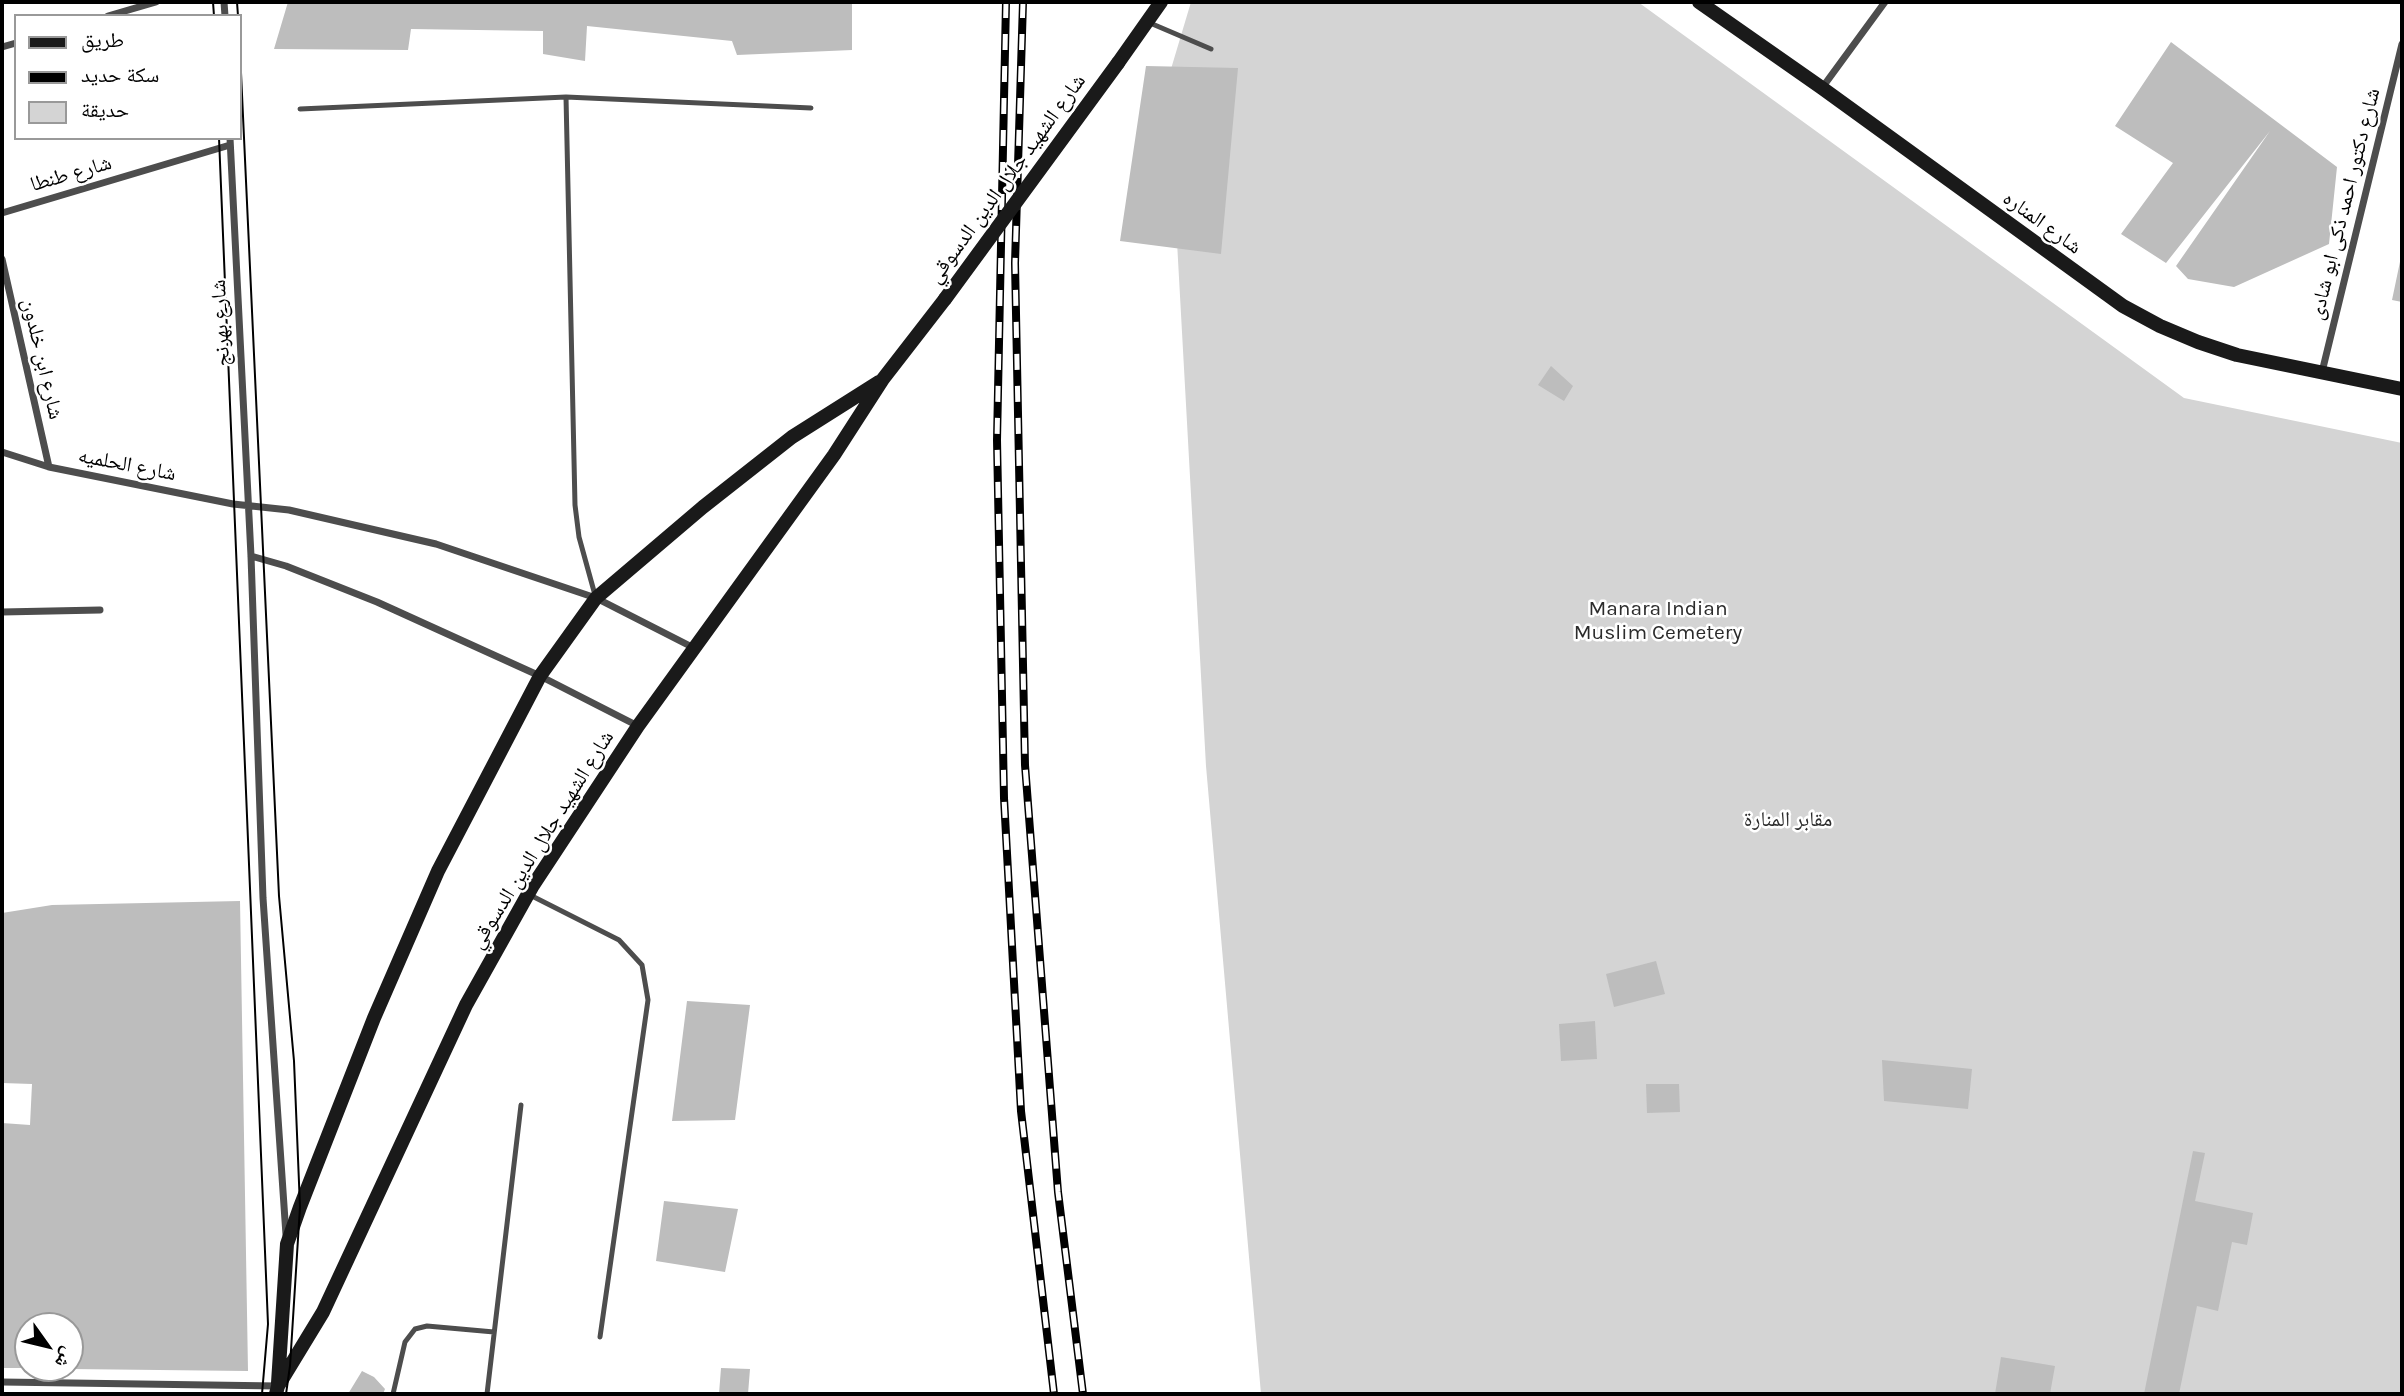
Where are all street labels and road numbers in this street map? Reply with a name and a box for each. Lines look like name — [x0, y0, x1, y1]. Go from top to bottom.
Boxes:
street label: شارع الشهيد جلال الدين الدسوقي — [923, 69, 1091, 289]
street label: شارع دكتور احمد ذكى ابو شادى — [2304, 85, 2386, 323]
street label: شارع طنطا — [27, 150, 115, 198]
street label: شارع المناره — [1998, 186, 2086, 260]
street label: شارع بهرنج — [206, 279, 236, 367]
street label: شارع ابن خلدون — [16, 296, 68, 422]
street label: شارع الحلميه — [76, 443, 178, 487]
street label: شارع الشهيد جلال الدين الدسوقي — [464, 726, 620, 954]

